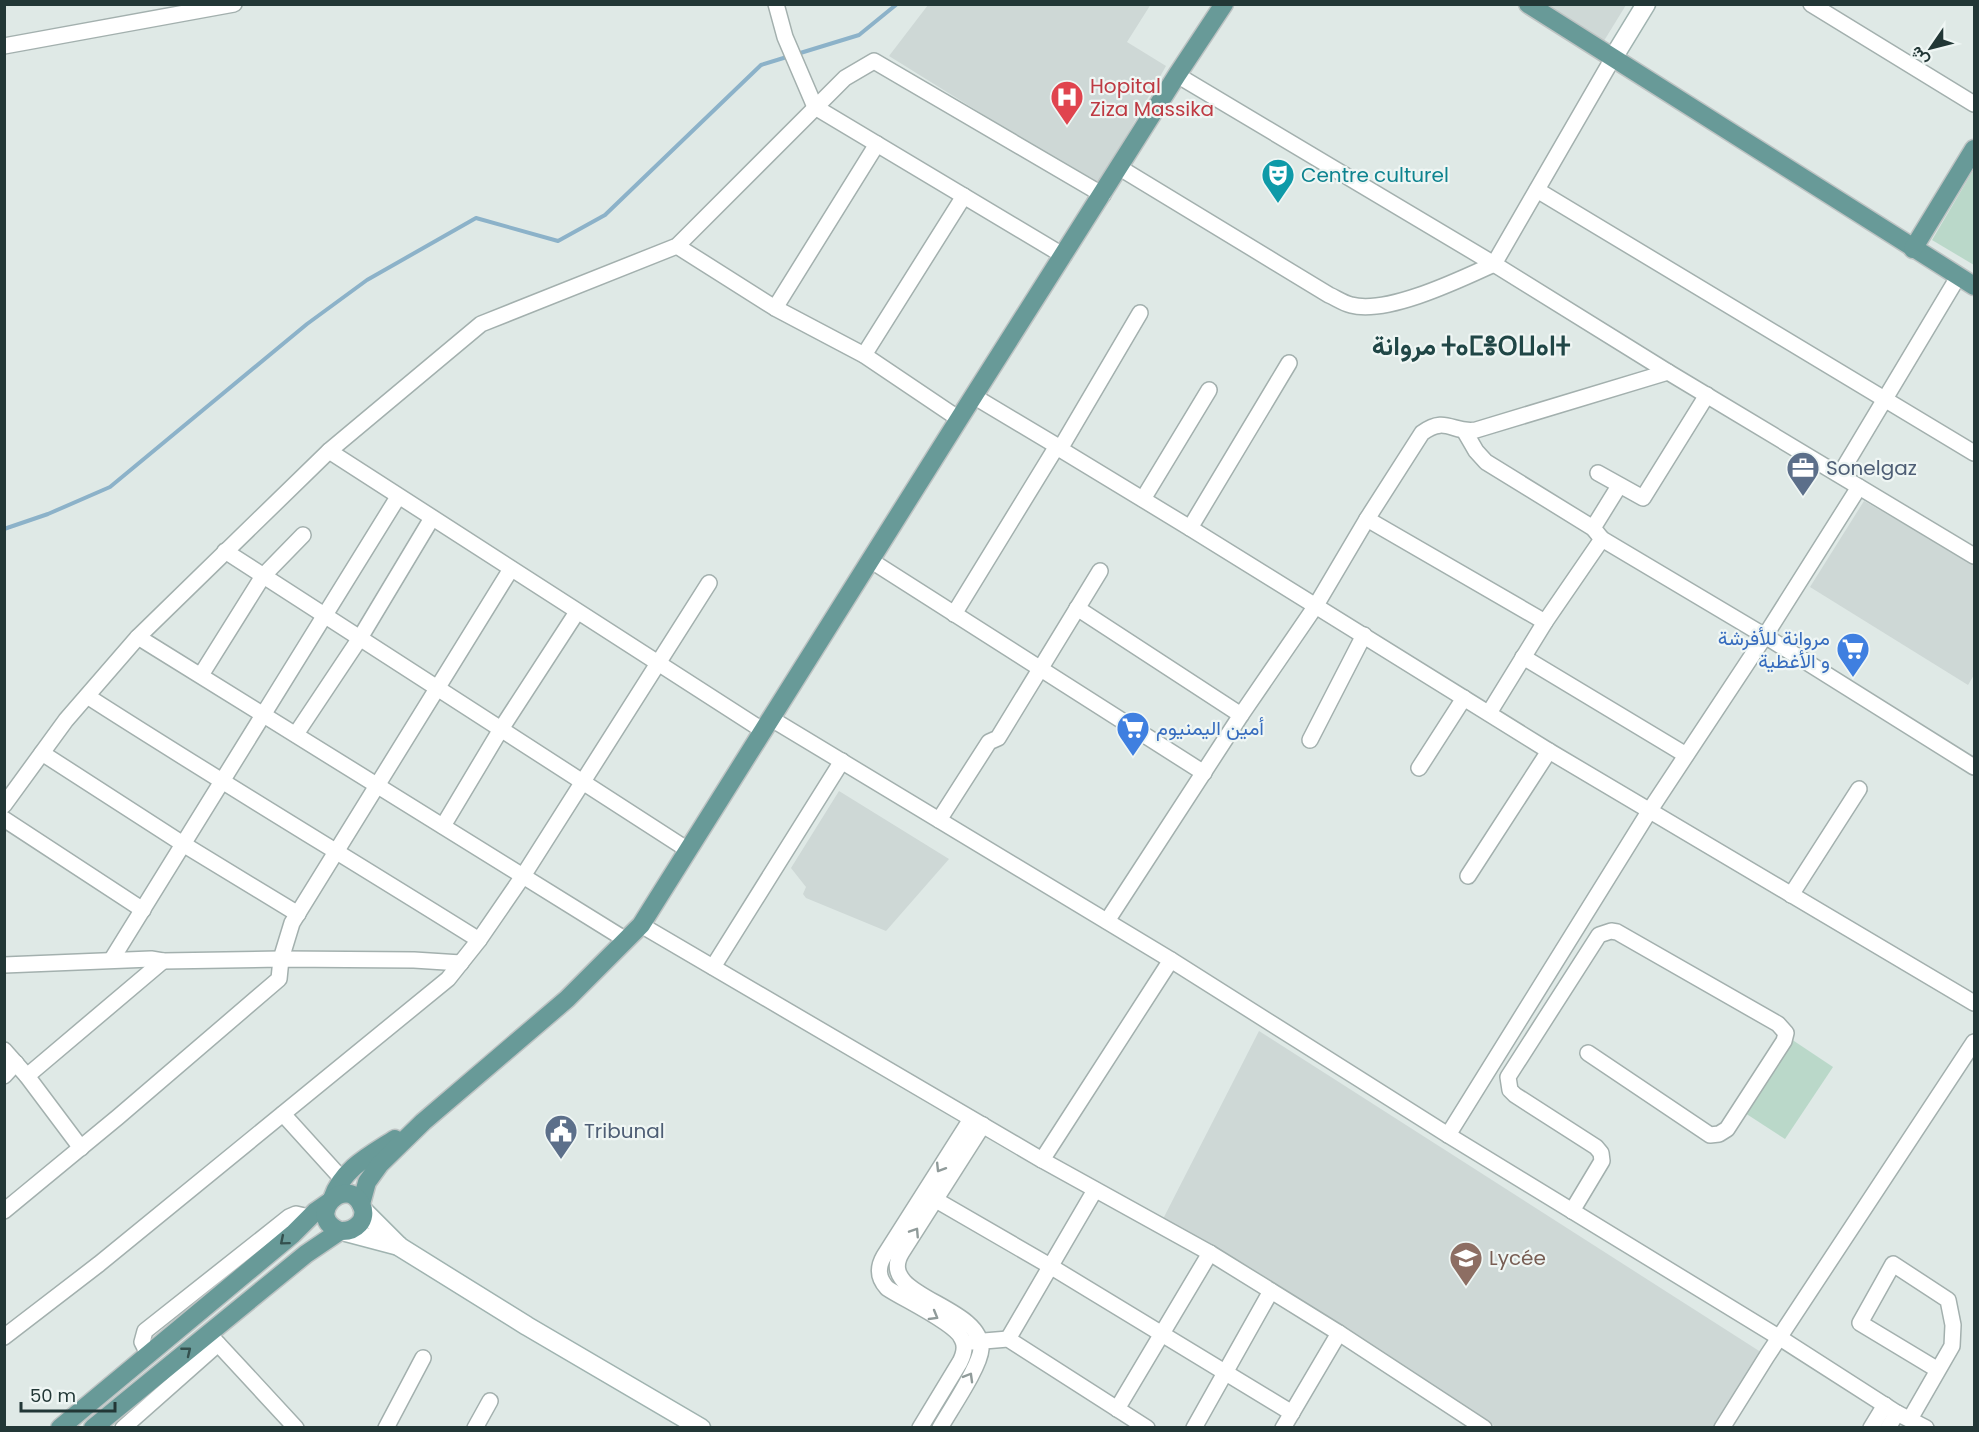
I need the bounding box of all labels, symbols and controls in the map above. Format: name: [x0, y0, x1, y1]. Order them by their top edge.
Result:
north arrow: [1901, 18, 1961, 78]
text: ش: [1904, 42, 1934, 71]
place label: Hopital Ziza Massika: [1090, 72, 1214, 123]
hospital icon: Hopital Ziza Massika: [1049, 79, 1085, 126]
theatre icon: Centre culturel: [1260, 157, 1296, 204]
place label: Centre culturel: [1301, 161, 1449, 189]
district label: مروانة ⵜⴰⵎⴻⵔⵡⴰⵏⵜ: [1372, 328, 1571, 364]
office icon: Sonelgaz: [1785, 450, 1821, 497]
place label: Sonelgaz: [1826, 454, 1917, 482]
place label: مروانة للأفرشة و الأغطية: [1718, 624, 1830, 675]
supermarket icon: مروانة للأفرشة و الأغطية: [1835, 631, 1871, 678]
supermarket icon: أمين اليمنيوم: [1115, 710, 1151, 757]
place label: أمين اليمنيوم: [1156, 714, 1264, 742]
public building icon: Tribunal: [543, 1113, 579, 1160]
place label: Tribunal: [584, 1117, 665, 1145]
one-way arrow: [936, 1161, 947, 1172]
one-way arrow: [908, 1227, 919, 1238]
one-way arrow: [280, 1234, 291, 1245]
school or university icon: Lycée: [1448, 1240, 1484, 1287]
place label: Lycée: [1489, 1244, 1546, 1272]
one-way arrow: [928, 1309, 938, 1321]
one-way arrow: [180, 1347, 191, 1358]
one-way arrow: [962, 1373, 973, 1383]
scale bar: [21, 1375, 116, 1413]
text: 50 m: [30, 1383, 76, 1408]

